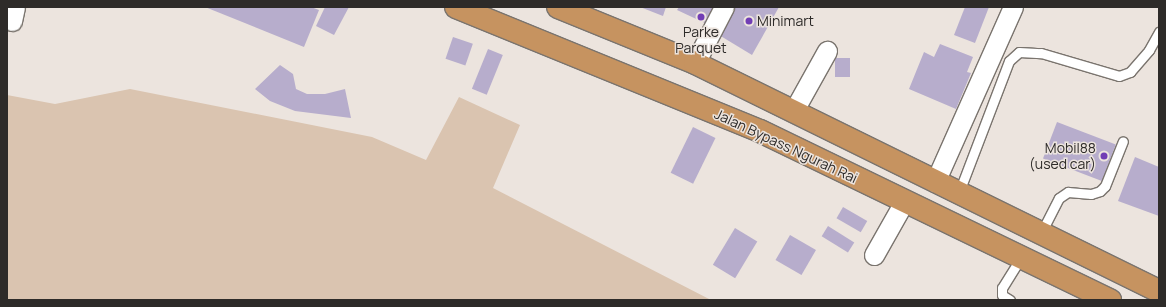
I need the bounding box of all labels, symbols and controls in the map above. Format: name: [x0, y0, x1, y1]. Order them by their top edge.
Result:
marker: Parke Parquet: [696, 12, 706, 22]
place label: Minimart: [757, 13, 814, 29]
marker: Minimart: [744, 16, 754, 26]
place label: Parke Parquet: [675, 24, 727, 56]
street label: Jalan Bypass Ngurah Rai: [712, 105, 860, 187]
place label: Mobil88 (used car): [1029, 140, 1096, 172]
marker: Mobil88 (used car): [1099, 151, 1109, 161]

